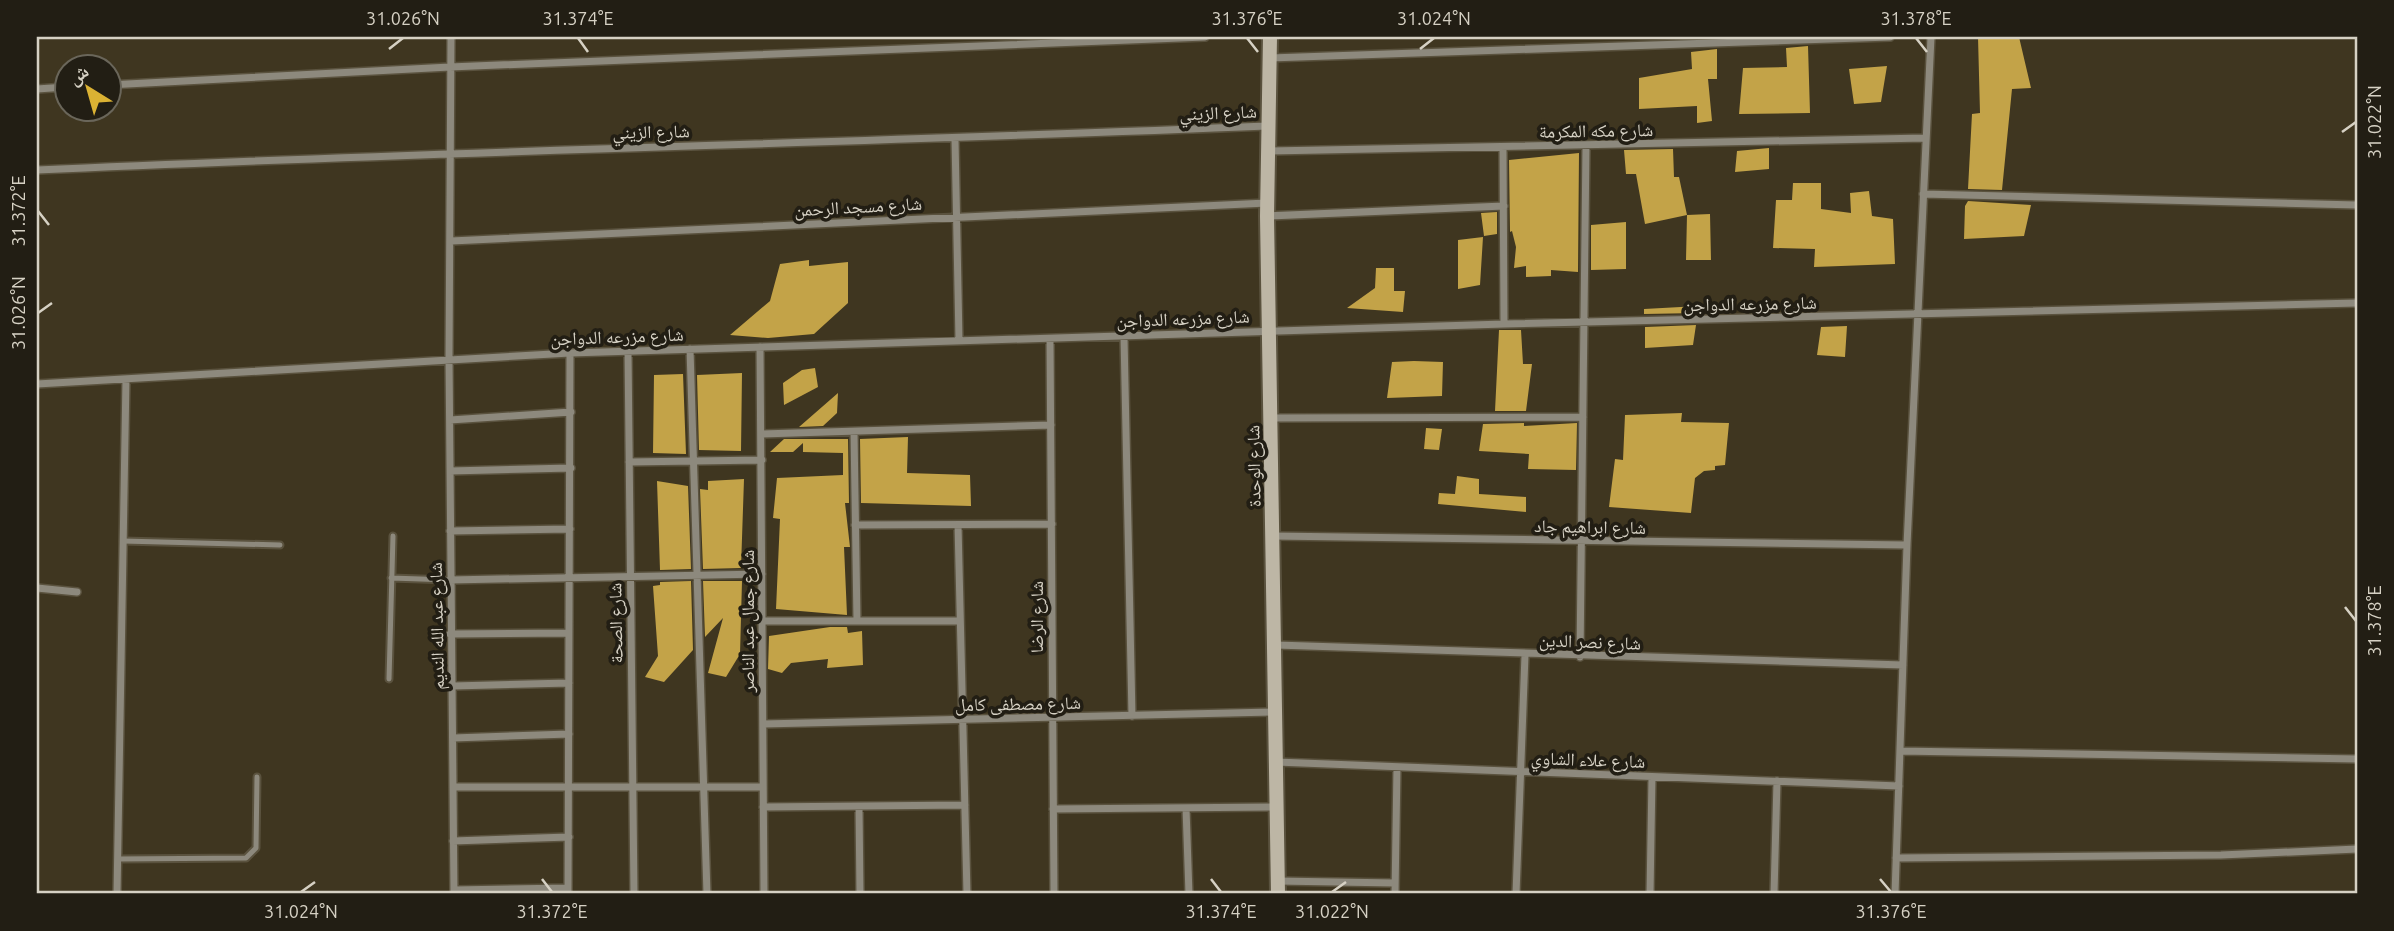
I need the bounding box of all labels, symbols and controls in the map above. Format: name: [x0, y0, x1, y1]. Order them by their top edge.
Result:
text: 31.026°N: [366, 8, 440, 28]
text: 31.374°E: [542, 8, 614, 28]
text: 31.376°E: [1211, 8, 1283, 28]
text: 31.024°N: [1397, 8, 1471, 28]
text: 31.378°E: [1880, 8, 1952, 28]
north arrow: [52, 52, 122, 122]
text: ش: [63, 60, 93, 90]
text: 31.022°N: [2364, 85, 2384, 159]
street label: شارع الزيني: [1179, 101, 1257, 129]
street label: شارع مكه المكرمة: [1539, 119, 1653, 143]
street label: شارع الزيني: [612, 120, 690, 147]
text: 31.372°E: [8, 175, 28, 247]
street label: شارع مسجد الرحمن: [794, 193, 923, 221]
text: 31.026°N: [8, 276, 28, 350]
street label: شارع مزرعه الدواجن: [1683, 292, 1817, 316]
street label: شارع مزرعه الدواجن: [1116, 306, 1250, 332]
street label: شارع مزرعه الدواجن: [550, 324, 684, 350]
street label: شارع الوحدة: [1242, 425, 1266, 507]
street label: شارع ابراهيم جاد: [1534, 515, 1646, 540]
street label: شارع جمال عبد الناصر: [737, 550, 759, 693]
street label: شارع عبد الله النديم: [425, 562, 450, 690]
street label: شارع الرضا: [1026, 581, 1048, 653]
street label: شارع الصحة: [604, 583, 628, 663]
text: 31.378°E: [2364, 585, 2384, 657]
street label: شارع نصر الدين: [1539, 629, 1641, 655]
street label: شارع مصطفى كامل: [955, 692, 1081, 716]
street label: شارع علاء الشاوي: [1530, 747, 1646, 777]
text: 31.024°N: [264, 901, 338, 921]
text: 31.372°E: [516, 901, 588, 921]
text: 31.374°E: [1185, 901, 1257, 921]
text: 31.022°N: [1295, 901, 1369, 921]
text: 31.376°E: [1855, 901, 1927, 921]

